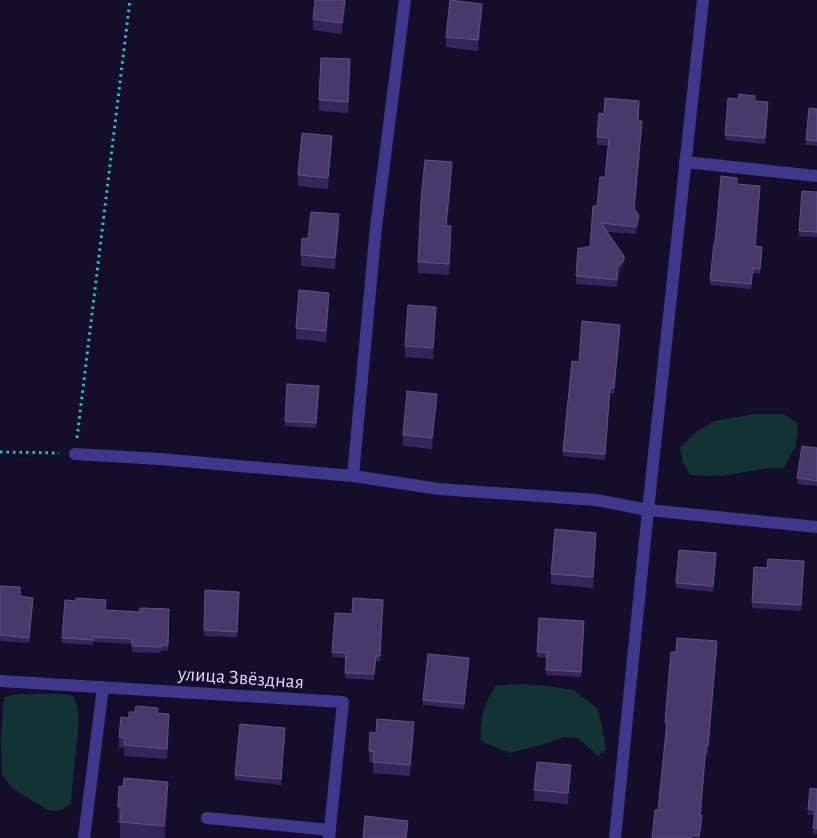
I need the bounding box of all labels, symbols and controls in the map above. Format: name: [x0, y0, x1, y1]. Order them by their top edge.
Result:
street label: улица Звёздная: [176, 664, 305, 692]

